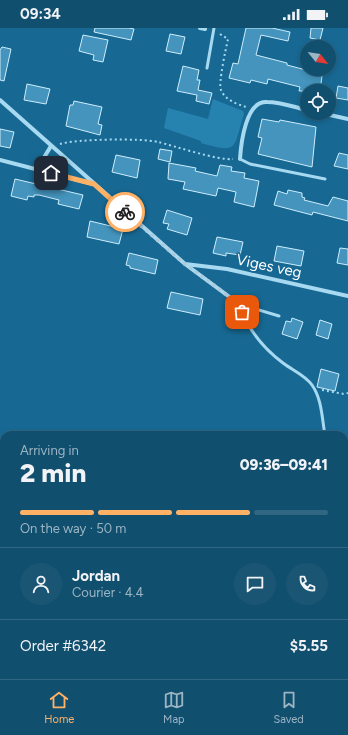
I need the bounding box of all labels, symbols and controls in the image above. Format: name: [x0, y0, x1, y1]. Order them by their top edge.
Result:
text: 09:34: [20, 5, 61, 23]
north arrow: [300, 40, 336, 76]
map controls: [300, 40, 336, 120]
button: locate: [300, 84, 336, 120]
pin: [34, 156, 68, 190]
icon: home: [40, 162, 62, 184]
courier: [105, 192, 145, 232]
icon: bike: [114, 201, 136, 223]
street label: Viges veg: [235, 250, 303, 282]
pin: [225, 295, 259, 329]
icon: bag: [231, 301, 253, 323]
text: Arriving in: [20, 443, 79, 458]
text: 09:36–09:41: [240, 456, 328, 474]
text: 2 min: [20, 457, 86, 489]
text: On the way · 50 m: [20, 521, 126, 536]
button: person: [20, 563, 62, 605]
button: chat: [234, 563, 276, 605]
button: phone: [286, 563, 328, 605]
text: Jordan: [72, 567, 120, 585]
text: Courier · 4.4: [72, 585, 144, 600]
text: Order #6342: [20, 637, 106, 655]
text: $5.55: [290, 637, 328, 655]
tab: Home: [44, 689, 74, 726]
tab: Map: [163, 689, 185, 726]
tab: Saved: [273, 689, 304, 726]

